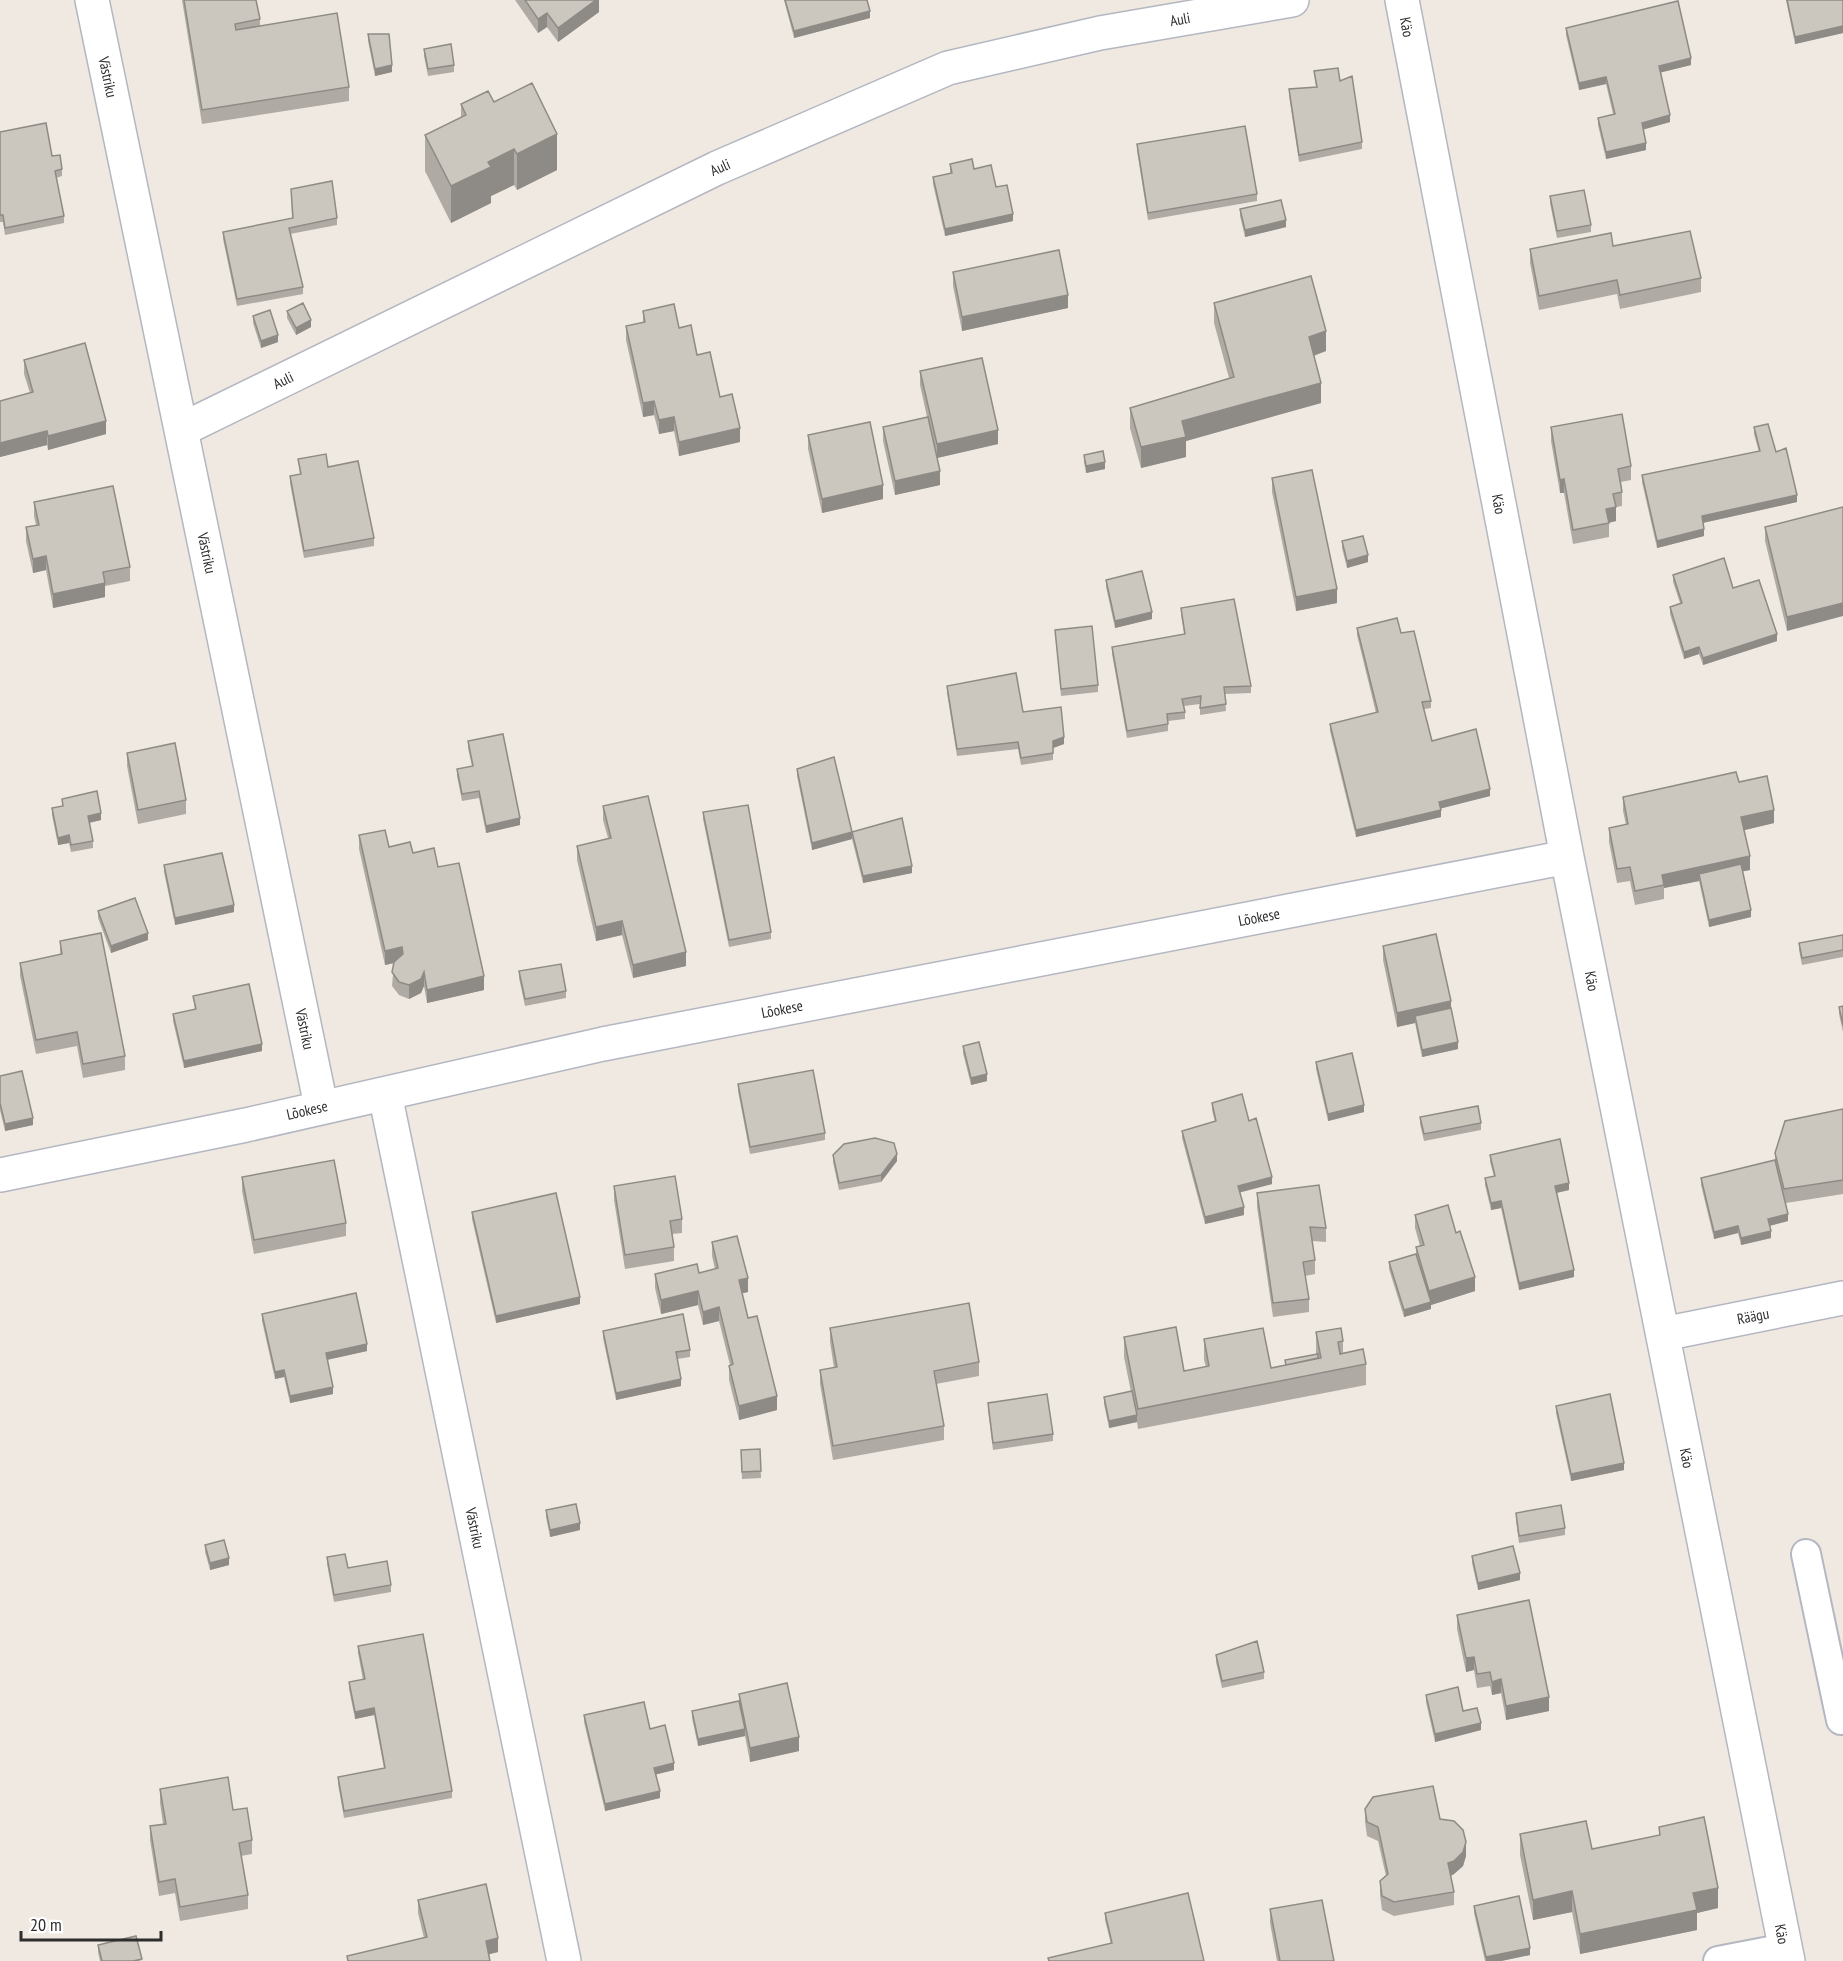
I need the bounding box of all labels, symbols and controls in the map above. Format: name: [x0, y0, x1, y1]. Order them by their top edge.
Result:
street label: Auli: [1168, 8, 1192, 30]
street label: Käo: [1396, 15, 1418, 39]
street label: Västriku: [94, 54, 122, 99]
street label: Auli: [707, 154, 733, 180]
street label: Auli: [270, 367, 296, 393]
street label: Käo: [1488, 492, 1510, 516]
street label: Västriku: [193, 530, 221, 575]
street label: Lõokese: [1237, 904, 1281, 930]
street label: Käo: [1581, 969, 1603, 993]
street label: Lõokese: [760, 996, 804, 1022]
street label: Västriku: [291, 1006, 319, 1051]
street label: Lõokese: [285, 1096, 329, 1124]
street label: Räägu: [1735, 1304, 1771, 1328]
street label: Käo: [1676, 1446, 1698, 1470]
street label: Västriku: [461, 1505, 489, 1550]
scale bar: [21, 1904, 160, 1942]
text: 20 m: [30, 1913, 62, 1936]
street label: Käo: [1771, 1922, 1793, 1946]

